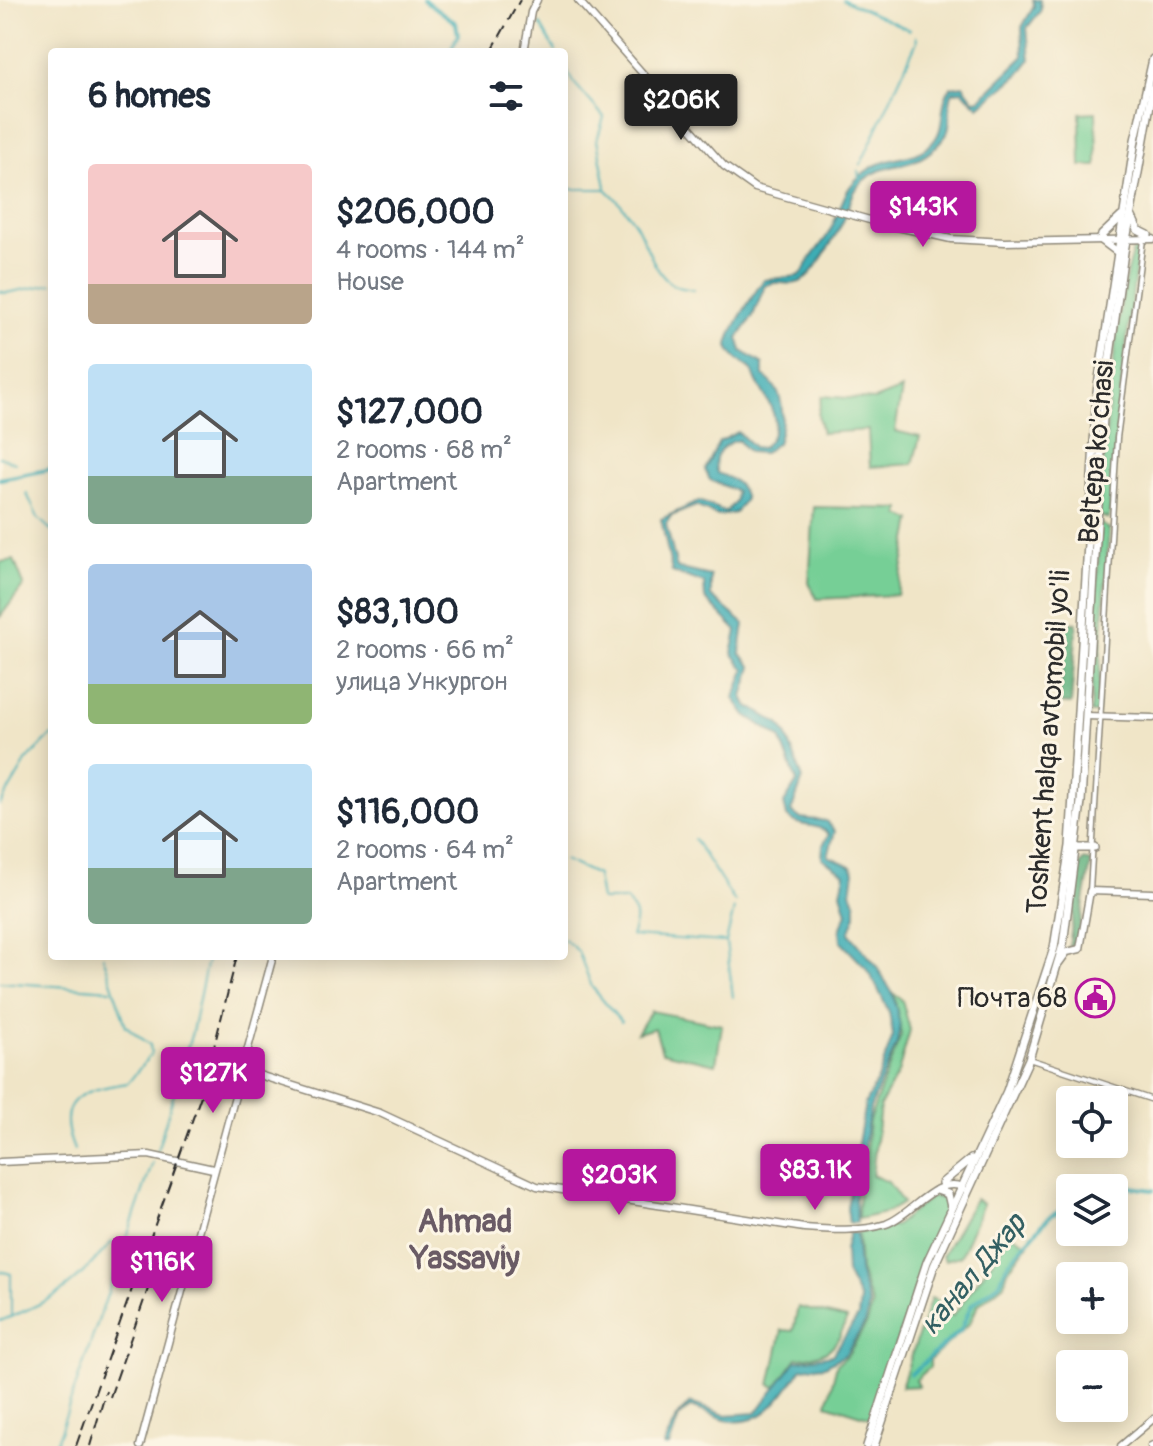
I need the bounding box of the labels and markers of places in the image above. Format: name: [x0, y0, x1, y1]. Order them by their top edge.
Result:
pin: $206K: [625, 74, 737, 142]
pin: $143K: [867, 181, 979, 249]
public building icon: Почта 68: [1074, 977, 1116, 1019]
place label: Почта 68: [957, 981, 1067, 1016]
pin: $127K: [157, 1047, 269, 1115]
pin: $83.1K: [750, 1144, 880, 1212]
pin: $203K: [563, 1149, 675, 1217]
pin: $116K: [106, 1236, 218, 1304]

